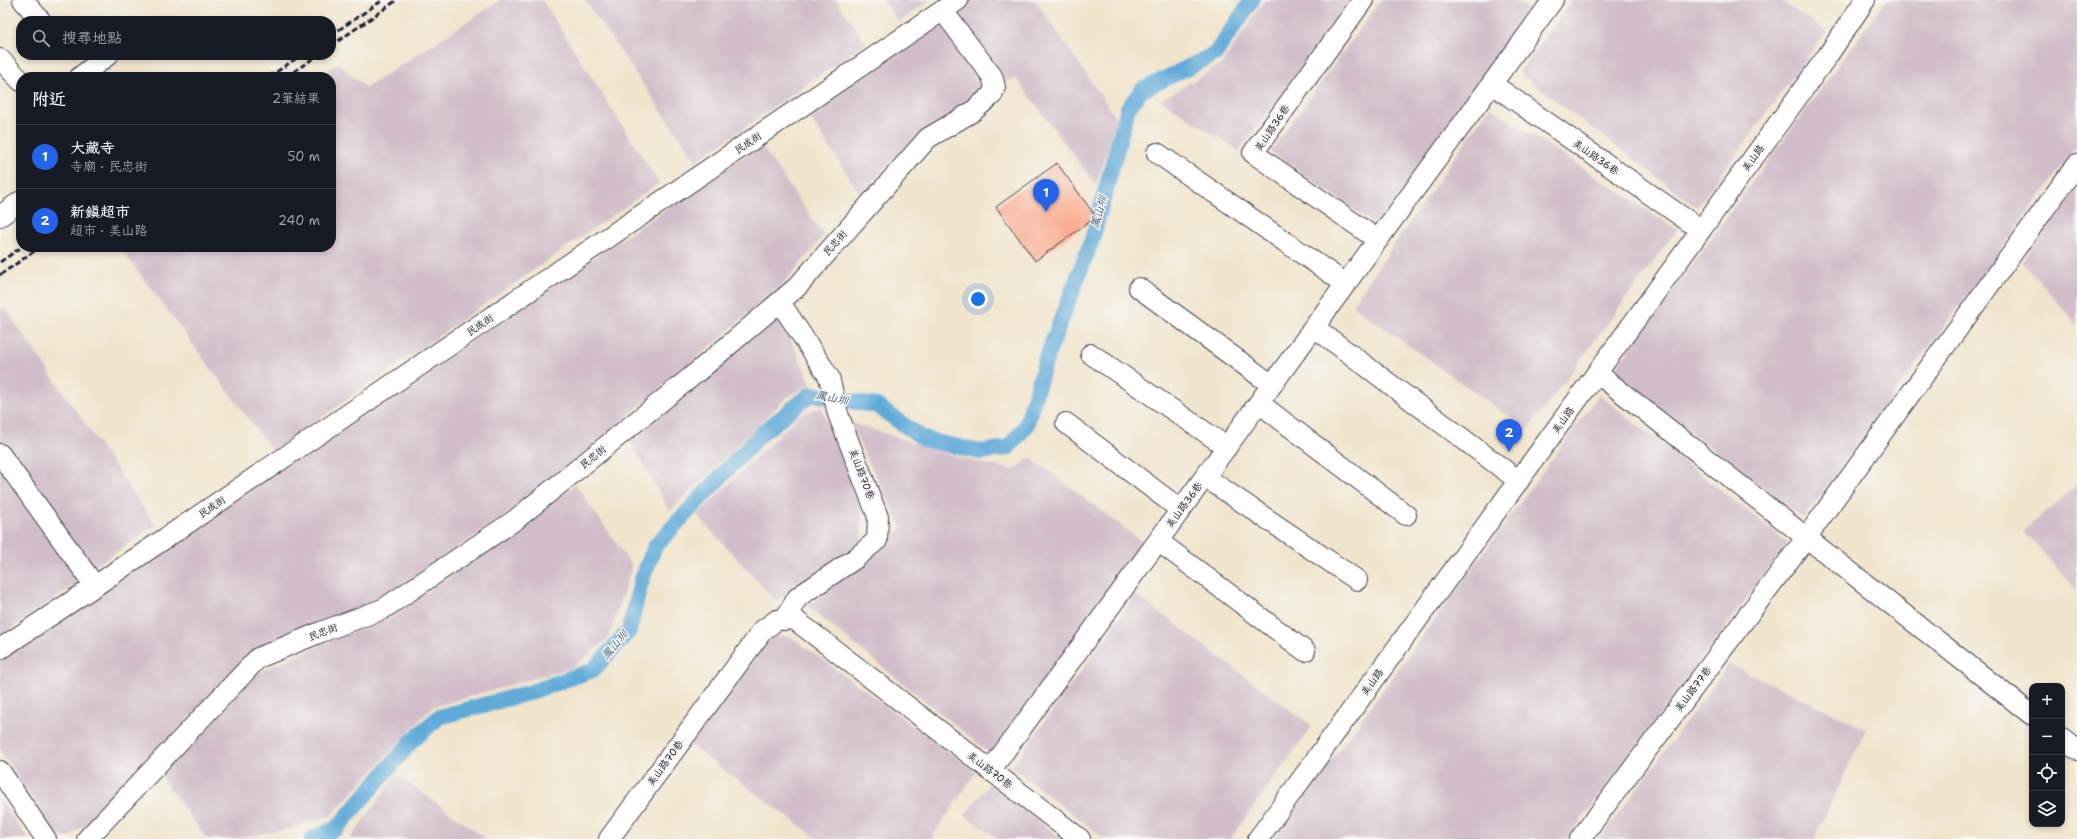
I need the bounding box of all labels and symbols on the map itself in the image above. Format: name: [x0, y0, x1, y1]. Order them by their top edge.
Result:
street label: 美山路36巷: [1252, 101, 1293, 154]
street label: 民成街: [732, 129, 764, 157]
street label: 美山路36巷: [1570, 136, 1623, 178]
street label: 美山路: [1739, 142, 1767, 174]
pin: 1: [1033, 179, 1059, 212]
water label: 鳳山圳: [1087, 193, 1111, 231]
street label: 民忠街: [820, 227, 850, 259]
your location: [968, 289, 988, 309]
street label: 民成街: [464, 311, 496, 339]
water label: 鳳山圳: [813, 388, 851, 408]
street label: 美山路: [1549, 404, 1577, 436]
pin: 2: [1496, 419, 1522, 452]
street label: 民忠街: [577, 443, 609, 471]
street label: 美山路70巷: [846, 447, 878, 502]
street label: 美山路36巷: [1163, 479, 1206, 531]
street label: 民成街: [196, 493, 228, 521]
street label: 民忠街: [307, 621, 339, 643]
water label: 鳳山圳: [598, 627, 632, 663]
street label: 美山路77巷: [1672, 663, 1715, 714]
street label: 美山路: [1358, 666, 1386, 698]
street label: 美山路70巷: [644, 737, 687, 789]
street label: 美山路70巷: [965, 749, 1016, 792]

